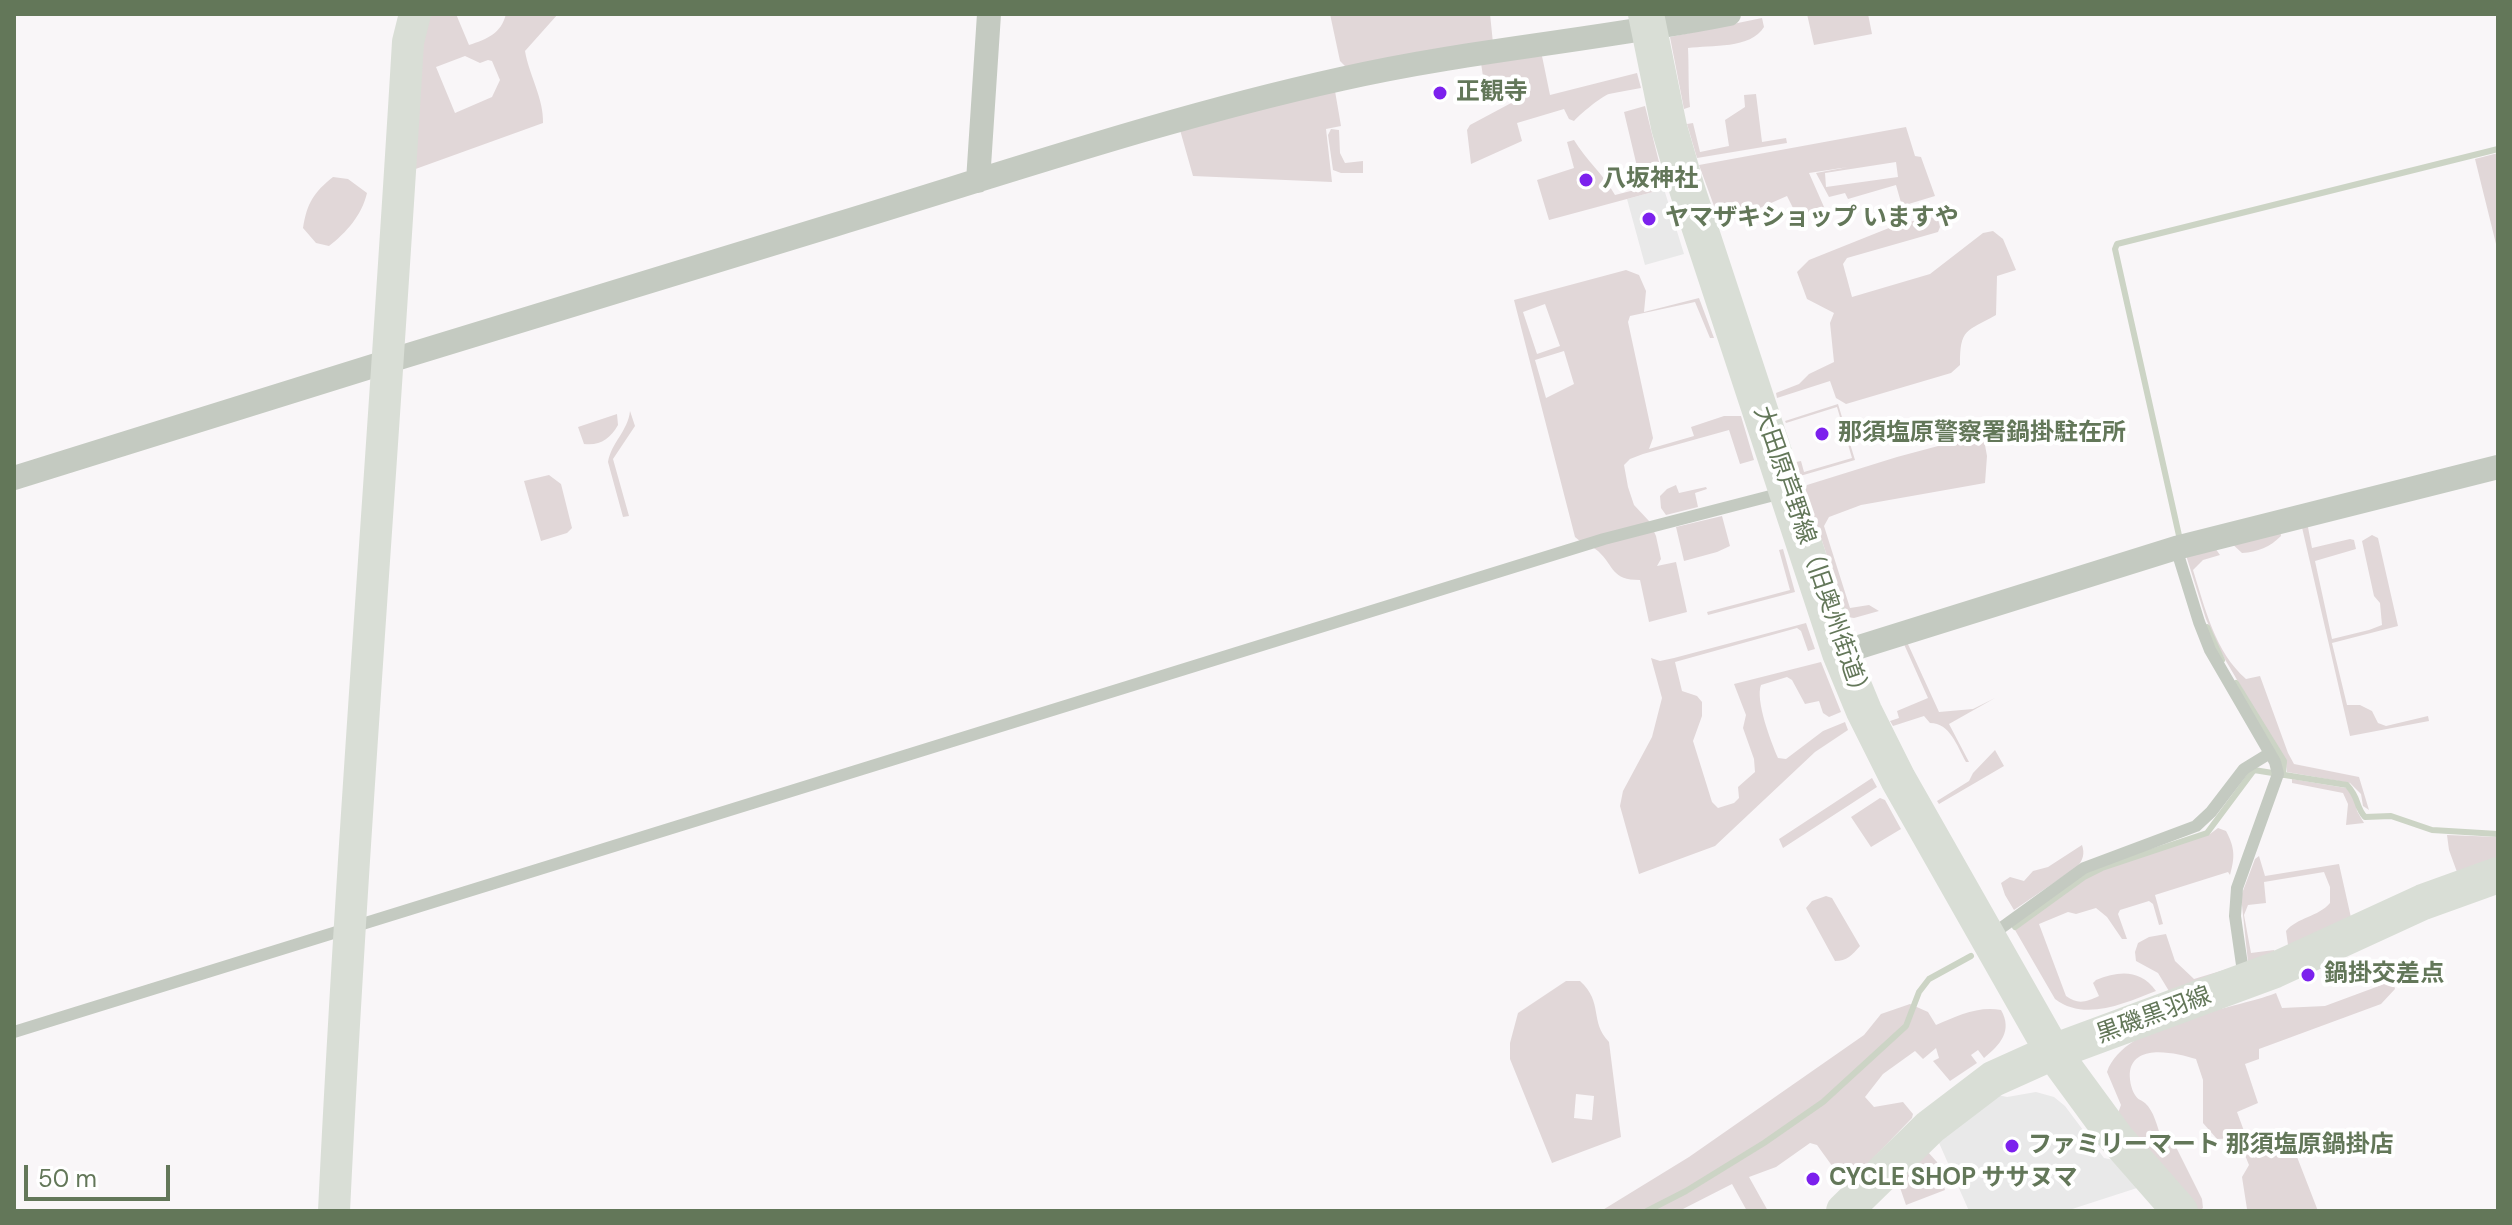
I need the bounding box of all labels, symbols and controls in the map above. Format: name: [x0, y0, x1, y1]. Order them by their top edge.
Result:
place label: 正観寺: [1456, 79, 1528, 107]
marker: 正観寺: [1431, 84, 1449, 102]
place label: 八坂神社: [1602, 166, 1698, 194]
marker: 八坂神社: [1577, 171, 1595, 189]
place label: ヤマザキショップ いますや: [1665, 205, 1959, 233]
marker: ヤマザキショップ いますや: [1640, 210, 1658, 228]
street label: 大田原芦野線（旧奥州街道）: [1747, 403, 1875, 707]
place label: 那須塩原警察署鍋掛駐在所: [1838, 420, 2126, 448]
marker: 那須塩原警察署鍋掛駐在所: [1813, 425, 1831, 443]
place label: 鍋掛交差点: [2324, 961, 2444, 989]
marker: 鍋掛交差点: [2299, 966, 2317, 984]
street label: 黒磯黒羽線: [2093, 982, 2215, 1050]
place label: ファミリーマート 那須塩原鍋掛店: [2028, 1132, 2394, 1160]
marker: ファミリーマート 那須塩原鍋掛店: [2003, 1137, 2021, 1155]
scale bar: [28, 1149, 174, 1199]
text: 50 m: [38, 1163, 97, 1194]
place label: CYCLE SHOP ササヌマ: [1829, 1165, 2078, 1193]
marker: CYCLE SHOP ササヌマ: [1804, 1170, 1822, 1188]

